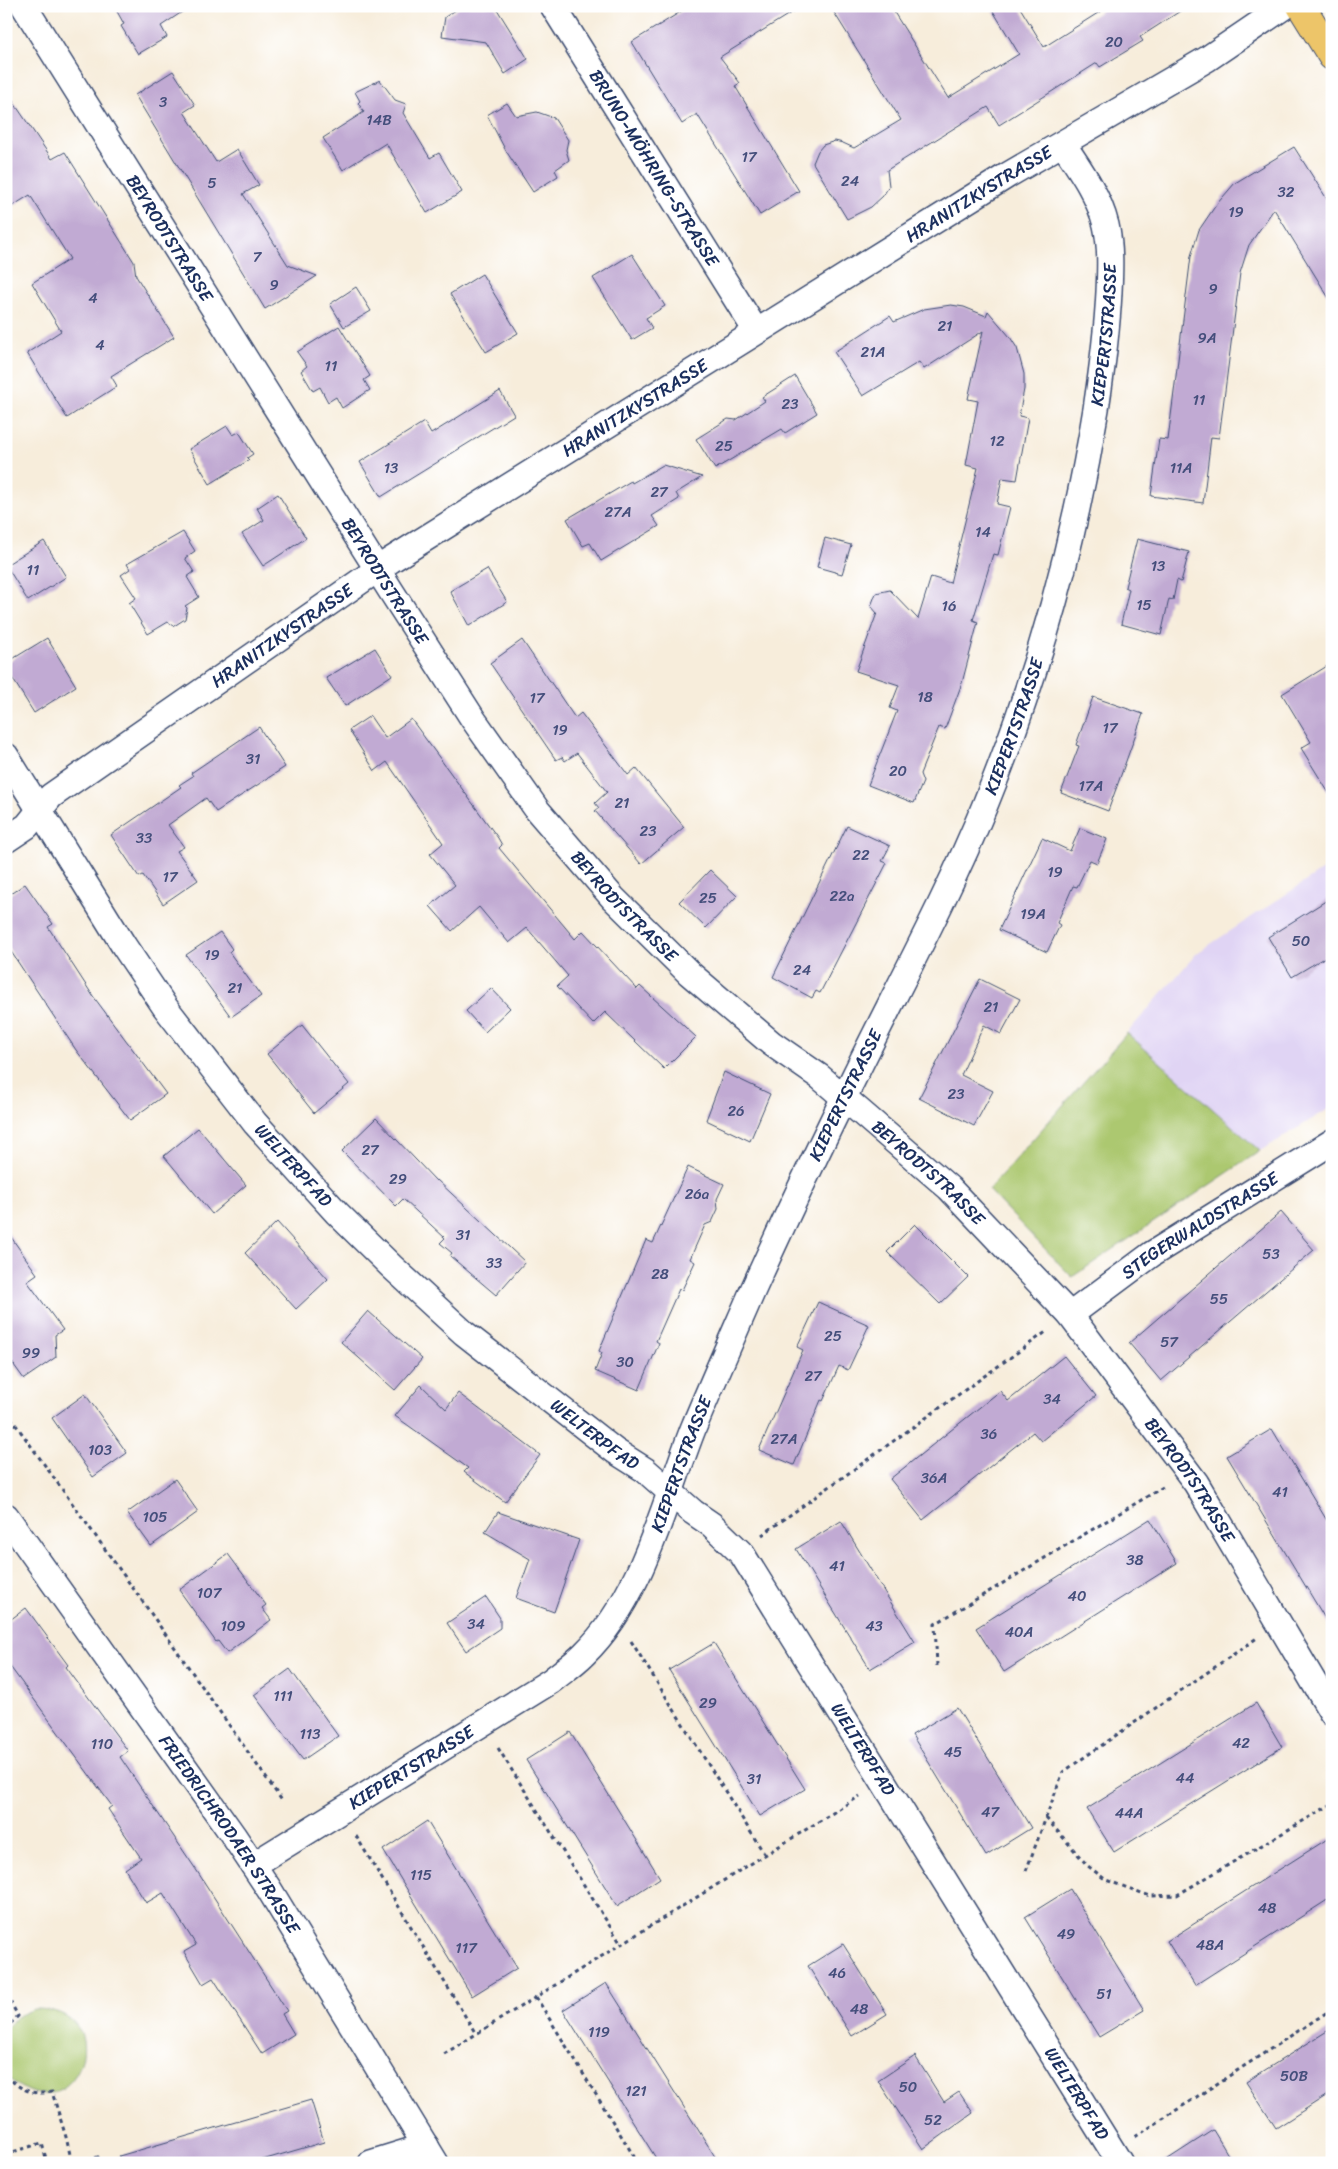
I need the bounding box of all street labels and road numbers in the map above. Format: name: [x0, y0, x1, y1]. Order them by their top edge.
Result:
street label: BRUNO-MÖHRING-STRASSE: [580, 63, 729, 274]
street label: HRANITZKYSTRASSE: [899, 136, 1059, 251]
street label: BEYRODTSTRASSE: [117, 168, 222, 309]
street label: KIEPERTSTRASSE: [1081, 262, 1126, 408]
street label: HRANITZKYSTRASSE: [555, 349, 715, 466]
street label: BEYRODTSTRASSE: [333, 511, 438, 652]
street label: HRANITZKYSTRASSE: [204, 574, 361, 697]
street label: KIEPERTSTRASSE: [975, 653, 1053, 800]
street label: BEYRODTSTRASSE: [562, 843, 687, 971]
street label: KIEPERTSTRASSE: [799, 1023, 892, 1167]
street label: BEYRODTSTRASSE: [864, 1112, 994, 1234]
street label: WELTERPFAD: [246, 1116, 341, 1215]
street label: STEGERWALDSTRASSE: [1114, 1162, 1286, 1288]
street label: WELTERPFAD: [543, 1390, 646, 1479]
street label: KIEPERTSTRASSE: [641, 1390, 721, 1537]
street label: BEYRODTSTRASSE: [1136, 1410, 1244, 1550]
street label: WELTERPFAD: [822, 1696, 905, 1803]
street label: KIEPERTSTRASSE: [342, 1715, 482, 1819]
street label: FRIEDRICHRODAER STRASSE: [150, 1728, 309, 1941]
street label: WELTERPFAD: [1036, 2040, 1118, 2147]

